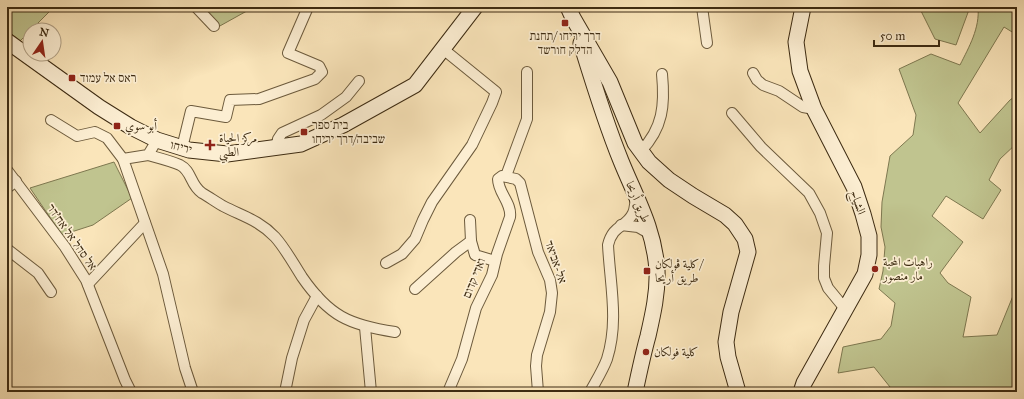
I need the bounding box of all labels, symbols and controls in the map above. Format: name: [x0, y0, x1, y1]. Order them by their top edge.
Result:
marker: דרך יריחו /תחנת הדלק חורשד: [560, 18, 570, 28]
north arrow: [22, 22, 62, 62]
scale bar: [874, 22, 939, 48]
text: N: [38, 25, 51, 40]
place label: דרך יריחו /תחנת הדלק חורשד: [529, 29, 601, 57]
text: 50 m: [880, 29, 905, 43]
place label: ראס אל עמוד: [80, 71, 136, 85]
marker: ראס אל עמוד: [67, 73, 77, 83]
place label: أبو سوي: [125, 118, 157, 136]
place label: בית ספר שביבה/דרך יריחו: [312, 118, 385, 146]
marker: أبو سوي: [112, 121, 122, 131]
marker: בית ספר שביבה/דרך יריחו: [299, 127, 309, 137]
place label: مركز الحياة الطبي: [219, 131, 257, 164]
street label: יריחו: [169, 138, 193, 156]
marker: مركز الحياة الطبي: [204, 139, 216, 151]
street label: طريق أريحا: [622, 179, 654, 225]
street label: الشياح: [844, 188, 869, 218]
street label: אל סהל אל אח'דר: [44, 201, 100, 273]
street label: אל-אביאד: [542, 239, 570, 285]
place label: راهبات المحبة مار منصور: [882, 255, 933, 284]
street label: ואדי קדום: [460, 256, 488, 300]
place label: كلية ڤولكان/ طريق أريحا: [655, 257, 705, 286]
marker: راهبات المحبة مار منصور: [870, 264, 880, 274]
marker: كلية ڤولكان/ طريق أريحا: [642, 266, 652, 276]
place label: كلية فولكان: [654, 345, 699, 360]
marker: كلية فولكان: [641, 347, 651, 357]

